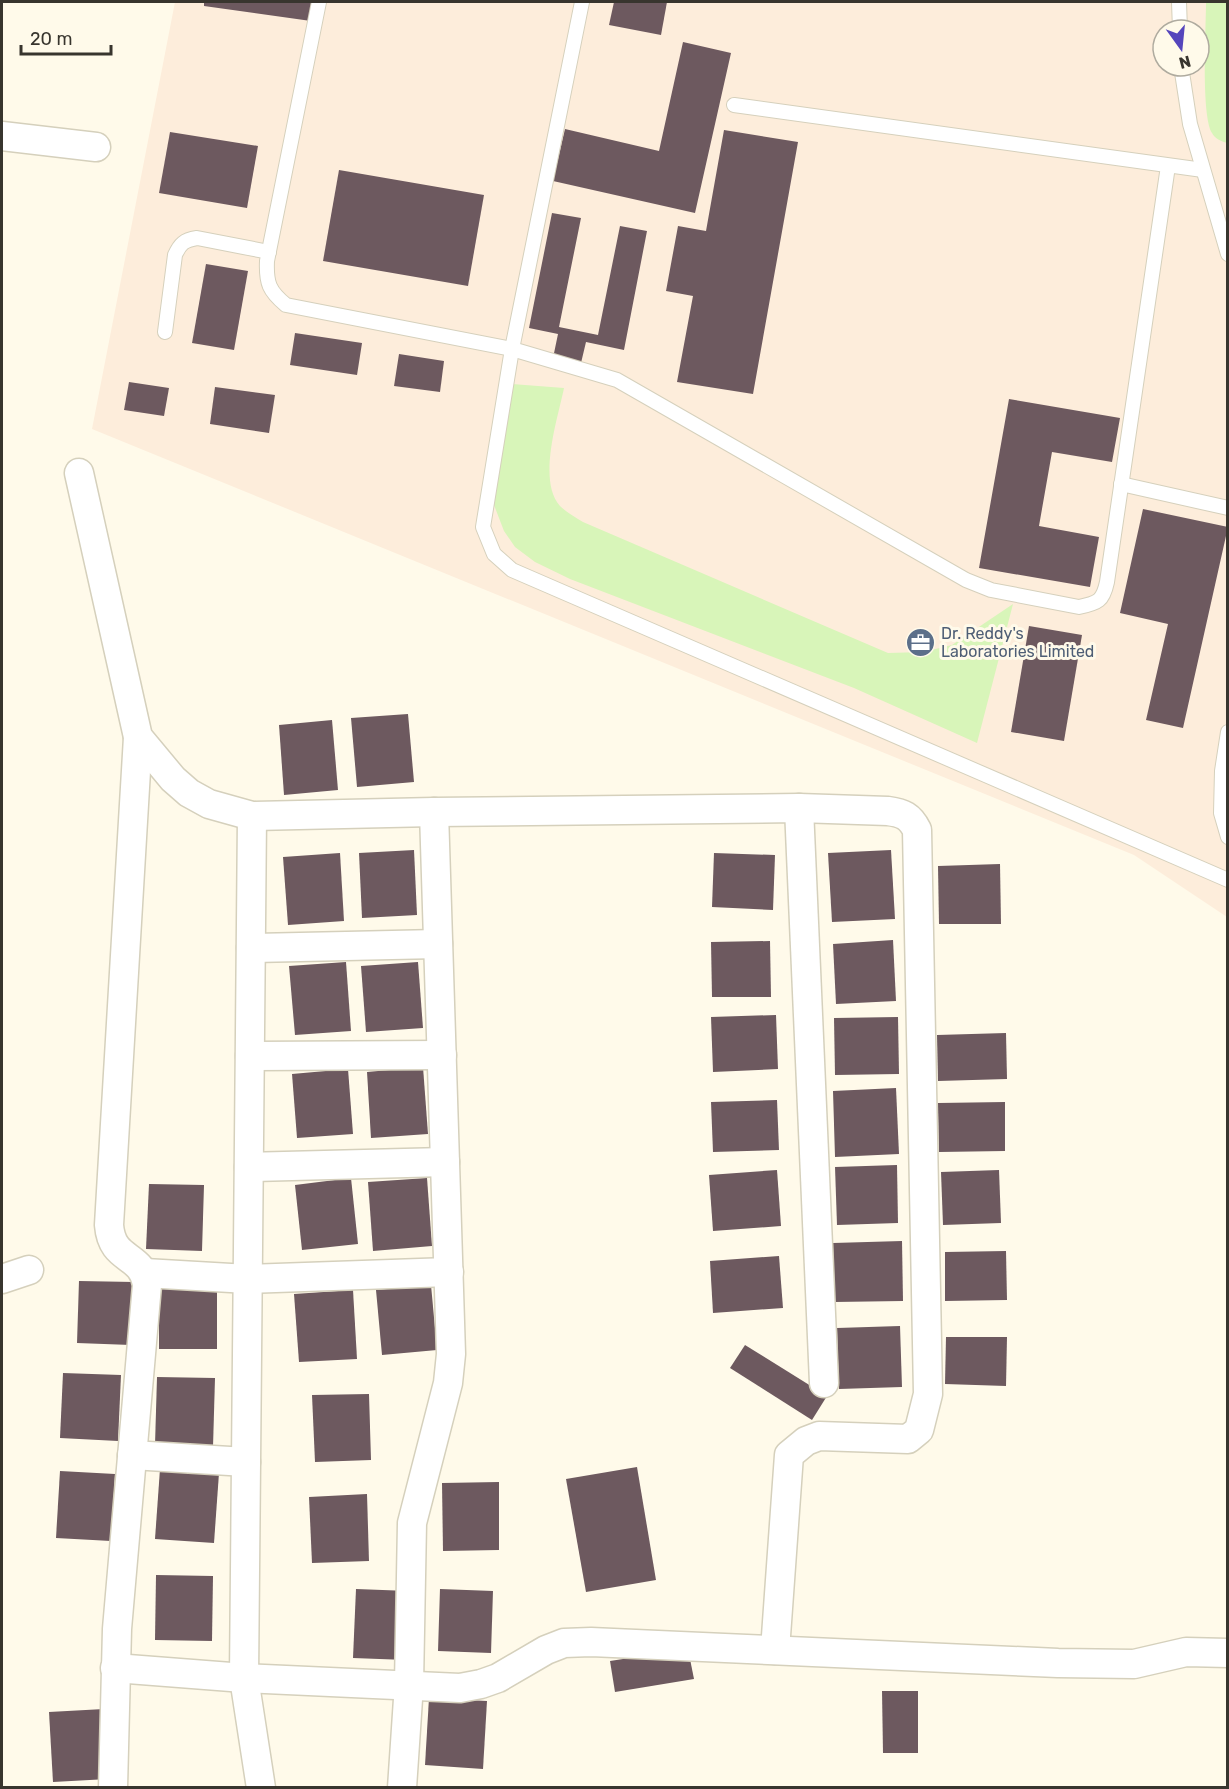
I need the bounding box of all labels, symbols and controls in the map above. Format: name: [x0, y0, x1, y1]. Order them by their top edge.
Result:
scale bar: [21, 18, 111, 56]
north arrow: [1151, 18, 1211, 78]
text: 20 m: [30, 28, 72, 50]
text: N: [1177, 51, 1193, 73]
place label: Dr. Reddy's Laboratories Limited: [941, 624, 1094, 661]
office icon: Dr. Reddy's Laboratories Limited: [904, 626, 936, 658]

